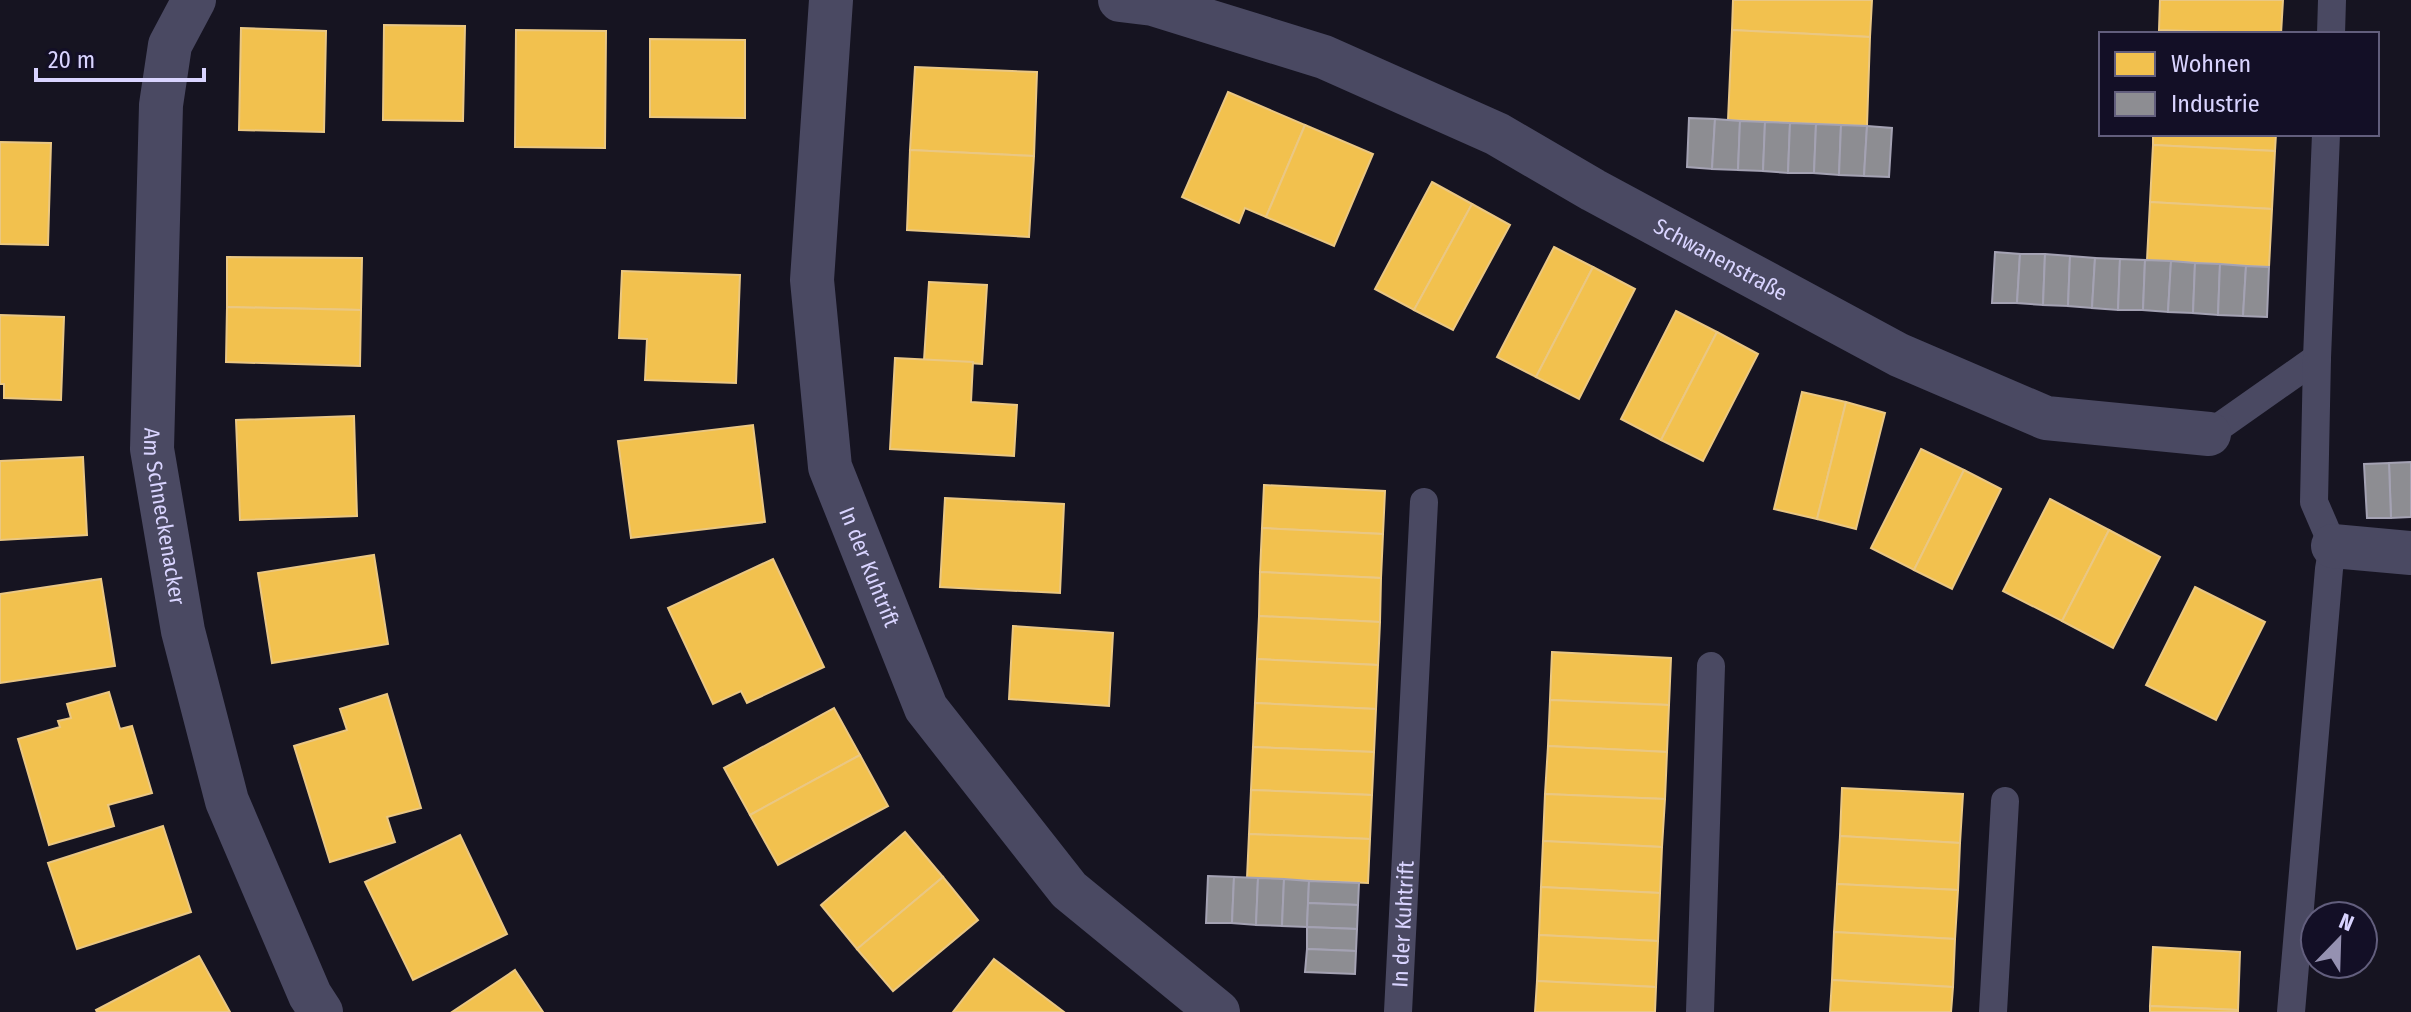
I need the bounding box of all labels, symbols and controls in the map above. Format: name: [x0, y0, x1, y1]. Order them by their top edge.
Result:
scale bar: [36, 32, 204, 82]
legend: [2099, 32, 2379, 136]
text: 20 m: [48, 46, 95, 74]
text: Wohnen: [2171, 50, 2251, 78]
text: Industrie: [2171, 90, 2260, 118]
street label: Schwanenstraße: [1649, 212, 1792, 306]
street label: Am Schneckenacker: [138, 427, 192, 607]
street label: In der Kuhtrift: [834, 503, 906, 632]
street label: In der Kuhtrift: [1386, 859, 1419, 988]
north arrow: [2299, 900, 2379, 980]
text: N: [2335, 907, 2358, 937]

